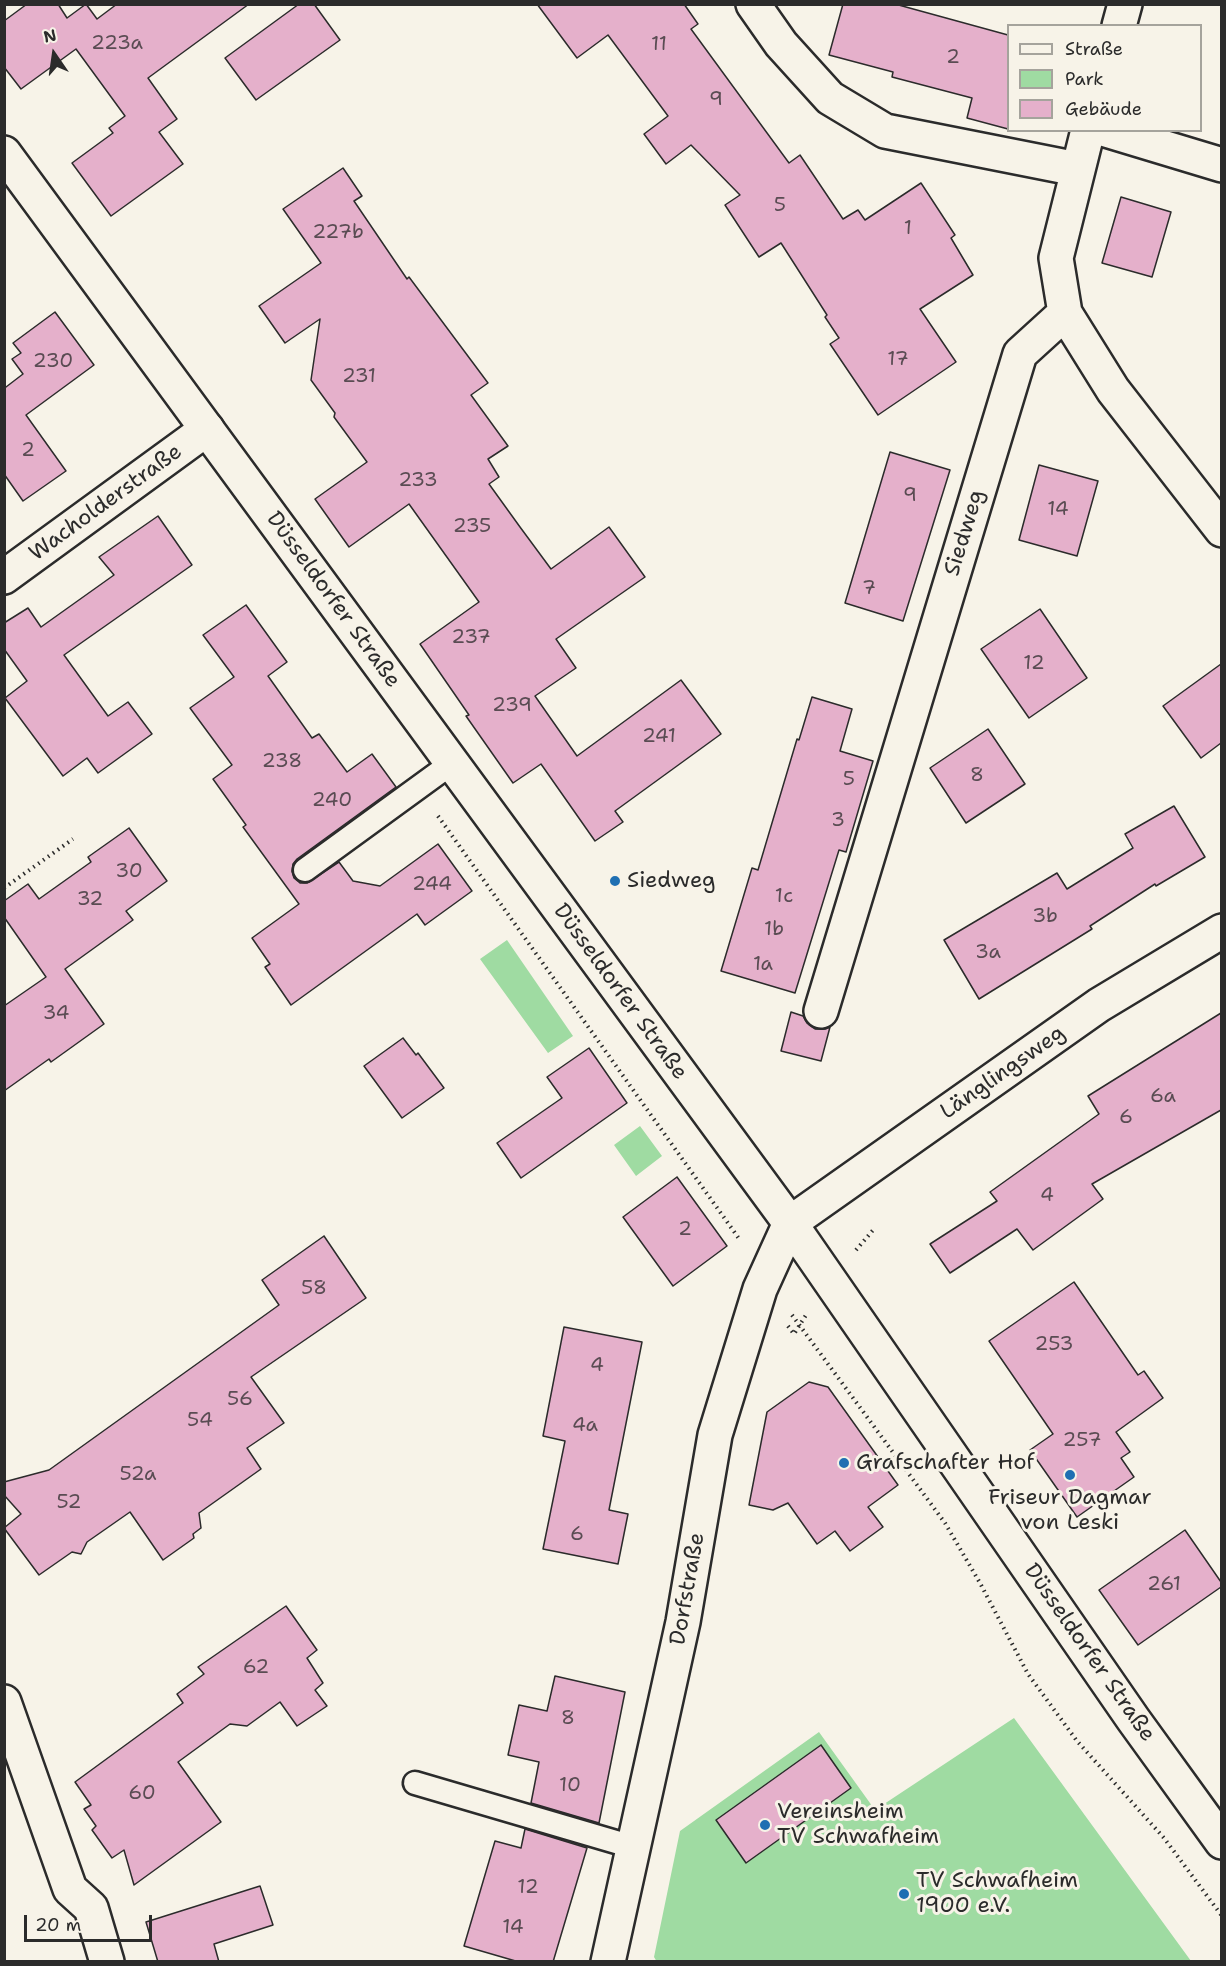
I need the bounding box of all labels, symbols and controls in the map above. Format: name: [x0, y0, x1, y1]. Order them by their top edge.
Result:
north arrow: [24, 24, 84, 84]
text: N: [41, 24, 58, 48]
legend: [1007, 24, 1202, 132]
house number: 223a: [91, 32, 143, 56]
house number: 11: [651, 33, 667, 57]
text: Straße: [1065, 37, 1123, 61]
house number: 2: [946, 46, 960, 70]
text: Park: [1065, 67, 1104, 91]
house number: 9: [709, 88, 723, 112]
text: Gebäude: [1065, 97, 1142, 121]
house number: 5: [774, 194, 786, 218]
house number: 1: [904, 217, 912, 241]
house number: 227b: [312, 221, 364, 245]
house number: 17: [887, 348, 909, 372]
house number: 230: [33, 350, 73, 374]
house number: 231: [342, 365, 376, 389]
house number: 2: [21, 439, 35, 463]
street label: Wacholderstraße: [25, 439, 187, 567]
house number: 233: [398, 469, 438, 493]
house number: 9: [903, 484, 917, 508]
street label: Siedweg: [939, 487, 991, 579]
house number: 14: [1047, 498, 1069, 522]
street label: Düsseldorfer Straße: [260, 507, 406, 693]
house number: 235: [453, 515, 491, 539]
house number: 7: [862, 577, 876, 601]
house number: 237: [451, 626, 491, 650]
house number: 12: [1023, 652, 1045, 676]
house number: 239: [492, 694, 532, 718]
house number: 241: [642, 725, 676, 749]
house number: 238: [262, 750, 302, 774]
house number: 8: [970, 764, 984, 788]
house number: 5: [843, 768, 855, 792]
house number: 240: [312, 789, 352, 813]
house number: 3: [831, 809, 845, 833]
house number: 30: [115, 860, 143, 884]
place label: Siedweg: [627, 868, 716, 894]
house number: 244: [412, 873, 452, 897]
marker: Siedweg: [608, 874, 622, 888]
house number: 1c: [775, 885, 793, 909]
house number: 32: [77, 888, 103, 912]
street label: Düsseldorfer Straße: [547, 899, 693, 1085]
house number: 3b: [1032, 905, 1058, 929]
house number: 1b: [764, 918, 784, 942]
house number: 3a: [975, 941, 1001, 965]
house number: 1a: [753, 953, 773, 977]
house number: 34: [42, 1002, 70, 1026]
street label: Länglingsweg: [936, 1020, 1070, 1126]
house number: 6a: [1150, 1085, 1176, 1109]
house number: 6: [1119, 1106, 1133, 1130]
house number: 4: [1040, 1184, 1054, 1208]
house number: 2: [678, 1218, 692, 1242]
house number: 58: [301, 1277, 327, 1301]
house number: 253: [1035, 1333, 1073, 1357]
house number: 4: [590, 1354, 604, 1378]
house number: 56: [227, 1388, 253, 1412]
house number: 54: [187, 1409, 213, 1433]
house number: 4a: [572, 1414, 598, 1438]
house number: 257: [1063, 1429, 1101, 1453]
place label: Grafschafter Hof: [856, 1450, 1035, 1476]
marker: Grafschafter Hof: [837, 1456, 851, 1470]
house number: 52a: [120, 1463, 156, 1487]
marker: Friseur Dagmar von Leski: [1063, 1468, 1077, 1482]
place label: Friseur Dagmar von Leski: [988, 1485, 1152, 1536]
house number: 52: [56, 1491, 82, 1515]
house number: 6: [570, 1523, 584, 1547]
street label: Dorfstraße: [665, 1531, 711, 1647]
street label: Düsseldorfer Straße: [1018, 1559, 1160, 1747]
house number: 261: [1147, 1573, 1181, 1597]
house number: 62: [243, 1656, 269, 1680]
house number: 8: [561, 1707, 575, 1731]
house number: 10: [559, 1774, 581, 1798]
house number: 60: [128, 1782, 156, 1806]
place label: Vereinsheim TV Schwafheim: [777, 1799, 939, 1850]
marker: Vereinsheim TV Schwafheim: [758, 1818, 772, 1832]
place label: TV Schwafheim 1900 e.V.: [916, 1868, 1078, 1920]
house number: 12: [517, 1876, 539, 1900]
marker: TV Schwafheim 1900 e.V.: [897, 1887, 911, 1901]
scale bar: [27, 1903, 154, 1941]
text: 20 m: [35, 1913, 81, 1937]
house number: 14: [502, 1916, 524, 1940]

